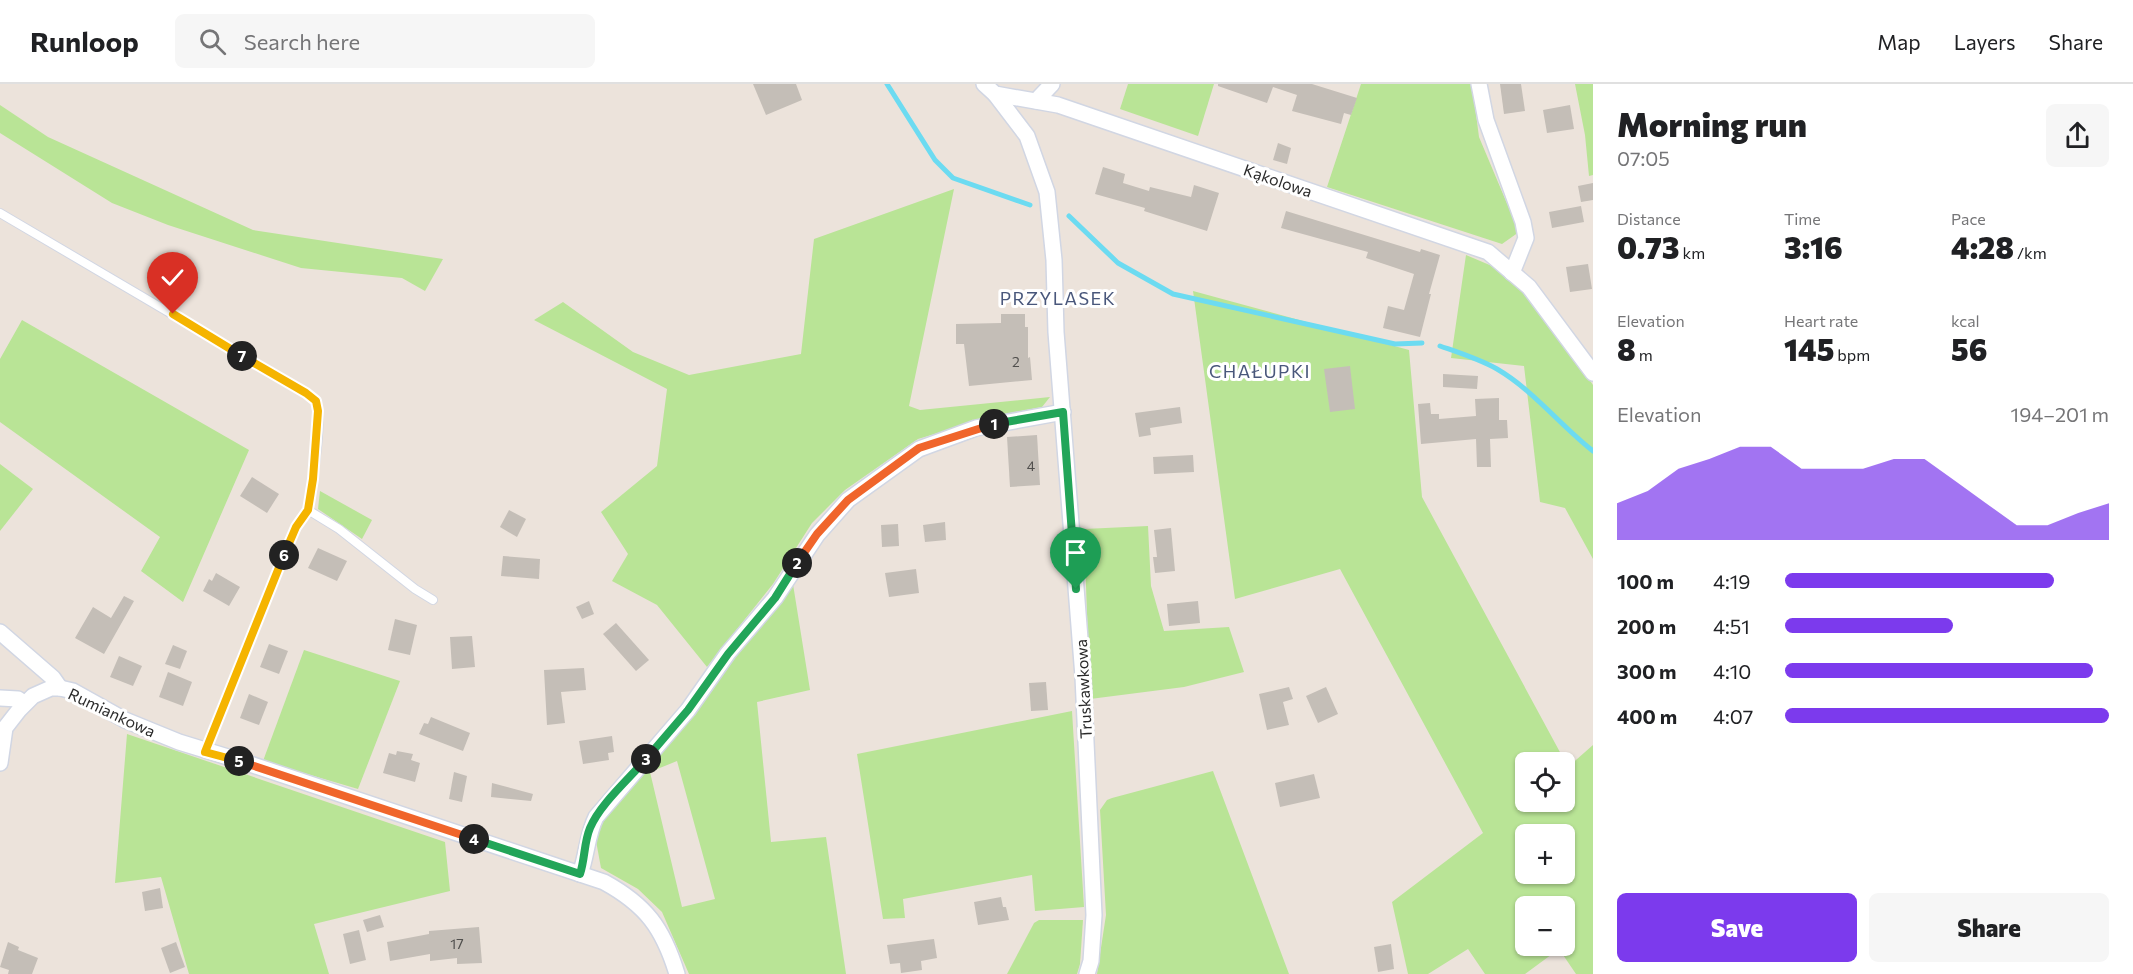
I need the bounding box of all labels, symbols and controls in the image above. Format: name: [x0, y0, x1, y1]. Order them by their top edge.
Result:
search box: [175, 14, 595, 68]
text: Runloop: [30, 24, 139, 58]
icon: search: [196, 25, 229, 58]
text: Search here: [244, 28, 360, 55]
text: Map: [1877, 29, 1921, 54]
text: Layers: [1954, 29, 2016, 54]
text: Share: [2049, 29, 2103, 54]
text: Morning run: [1617, 103, 1807, 144]
button: share: [2046, 104, 2109, 167]
text: 07:05: [1617, 146, 1670, 170]
street label: Kąkolowa: [1241, 159, 1315, 201]
text: Distance: [1617, 209, 1681, 228]
text: Time: [1784, 209, 1821, 228]
text: Pace: [1951, 209, 1986, 228]
text: 0.73: [1617, 228, 1679, 265]
text: 3:16: [1784, 228, 1843, 265]
text: 4:28: [1951, 228, 2014, 265]
text: km: [1679, 243, 1705, 262]
text: /km: [2014, 243, 2047, 262]
pin: [147, 252, 198, 314]
icon: check: [156, 261, 189, 294]
district label: PRZYLASEK: [1000, 287, 1116, 309]
text: Elevation: [1617, 311, 1685, 330]
text: Heart rate: [1784, 311, 1858, 330]
text: kcal: [1951, 311, 1980, 330]
text: 8: [1617, 330, 1636, 367]
text: 145: [1784, 330, 1834, 367]
text: 56: [1951, 330, 1987, 367]
pin: 7: [227, 341, 257, 371]
text: m: [1636, 345, 1653, 364]
text: bpm: [1834, 345, 1870, 364]
text: 7: [238, 346, 246, 365]
house number: 2: [1012, 353, 1020, 370]
district label: CHAŁUPKI: [1209, 360, 1311, 382]
text: Elevation: [1617, 402, 1702, 426]
text: 194–201 m: [2011, 402, 2109, 426]
pin: 1: [979, 409, 1009, 439]
text: 1: [990, 414, 998, 433]
house number: 4: [1027, 457, 1036, 474]
pin: [1050, 527, 1101, 589]
icon: arrive: [1059, 536, 1092, 569]
pin: 6: [269, 540, 299, 570]
text: 6: [279, 545, 289, 564]
pin: 2: [782, 548, 812, 578]
text: 2: [792, 553, 802, 572]
text: 100 m: [1617, 569, 1674, 593]
text: 4:19: [1713, 569, 1750, 593]
text: 200 m: [1617, 614, 1676, 638]
text: 4:51: [1713, 614, 1750, 638]
street label: Truskawkowa: [1071, 639, 1095, 739]
text: 300 m: [1617, 659, 1677, 683]
text: 4:10: [1713, 659, 1751, 683]
street label: Rumiankowa: [65, 684, 159, 740]
text: 400 m: [1617, 704, 1677, 728]
text: 4:07: [1713, 704, 1753, 728]
pin: 3: [631, 744, 661, 774]
pin: 5: [224, 746, 254, 776]
text: 3: [641, 749, 651, 768]
text: 5: [234, 751, 244, 770]
map controls: [1515, 752, 1575, 956]
button: locate: [1515, 752, 1575, 812]
pin: 4: [459, 824, 489, 854]
button: +: [1515, 824, 1575, 884]
text: 4: [469, 829, 479, 848]
button: Save: [1617, 893, 1857, 962]
button: Share: [1869, 893, 2109, 962]
button: −: [1515, 896, 1575, 956]
house number: 17: [450, 935, 464, 952]

